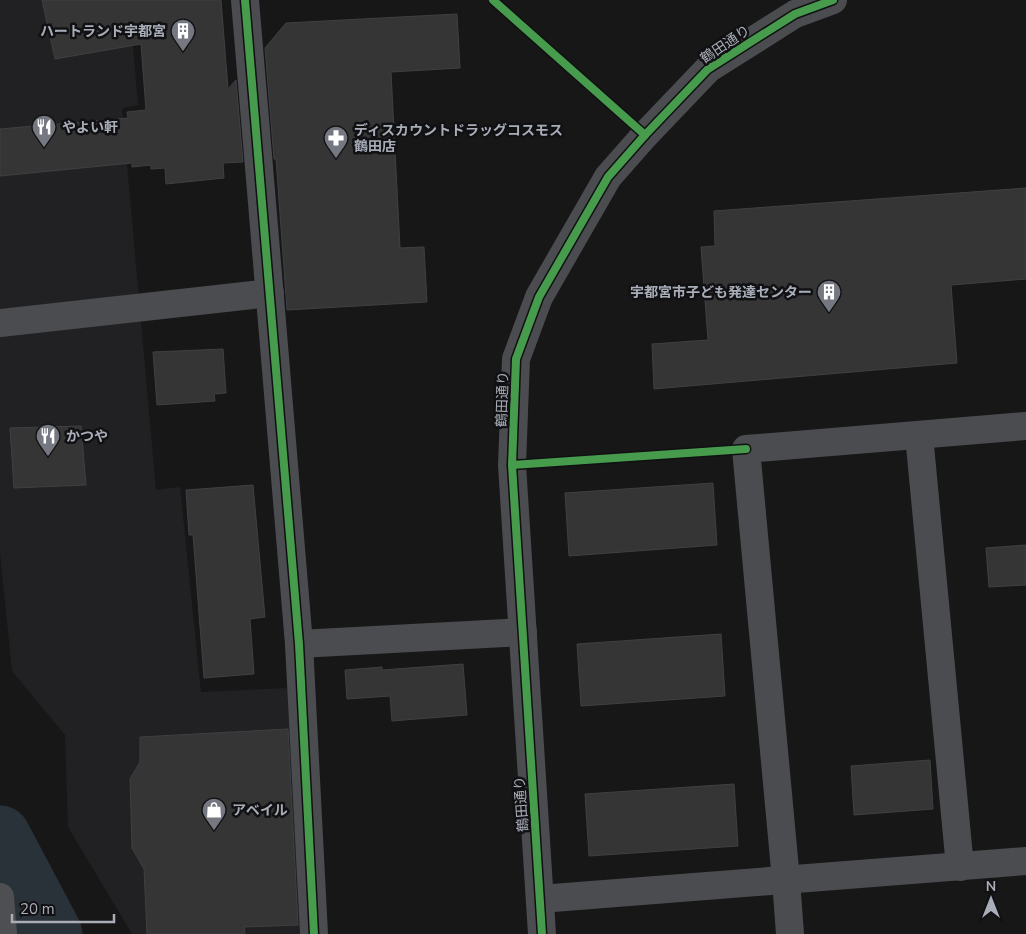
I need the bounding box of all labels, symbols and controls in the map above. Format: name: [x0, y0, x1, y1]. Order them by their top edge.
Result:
building icon: ハートランド宇都宮: [170, 18, 196, 52]
street label: 鶴田通り: [697, 21, 754, 68]
place label: ハートランド宇都宮: [40, 22, 166, 41]
restaurant icon: やよい軒: [31, 114, 57, 148]
place label: やよい軒: [62, 118, 118, 137]
place label: ディスカウントドラッグコスモス 鶴田店: [354, 121, 563, 156]
pharmacy icon: ディスカウントドラッグコスモス 鶴田店: [323, 125, 349, 159]
building icon: 宇都宮市子ども発達センター: [816, 279, 842, 313]
place label: 宇都宮市子ども発達センター: [630, 283, 812, 302]
street label: 鶴田通り: [492, 371, 513, 427]
restaurant icon: かつや: [35, 423, 61, 457]
place label: かつや: [66, 427, 108, 446]
street label: 鶴田通り: [510, 775, 533, 833]
shop icon: アベイル: [201, 797, 227, 831]
place label: アベイル: [232, 801, 288, 820]
north arrow: [966, 874, 1016, 924]
text: N: [986, 877, 996, 896]
scale bar: [12, 892, 115, 924]
text: 20 m: [20, 899, 55, 919]

